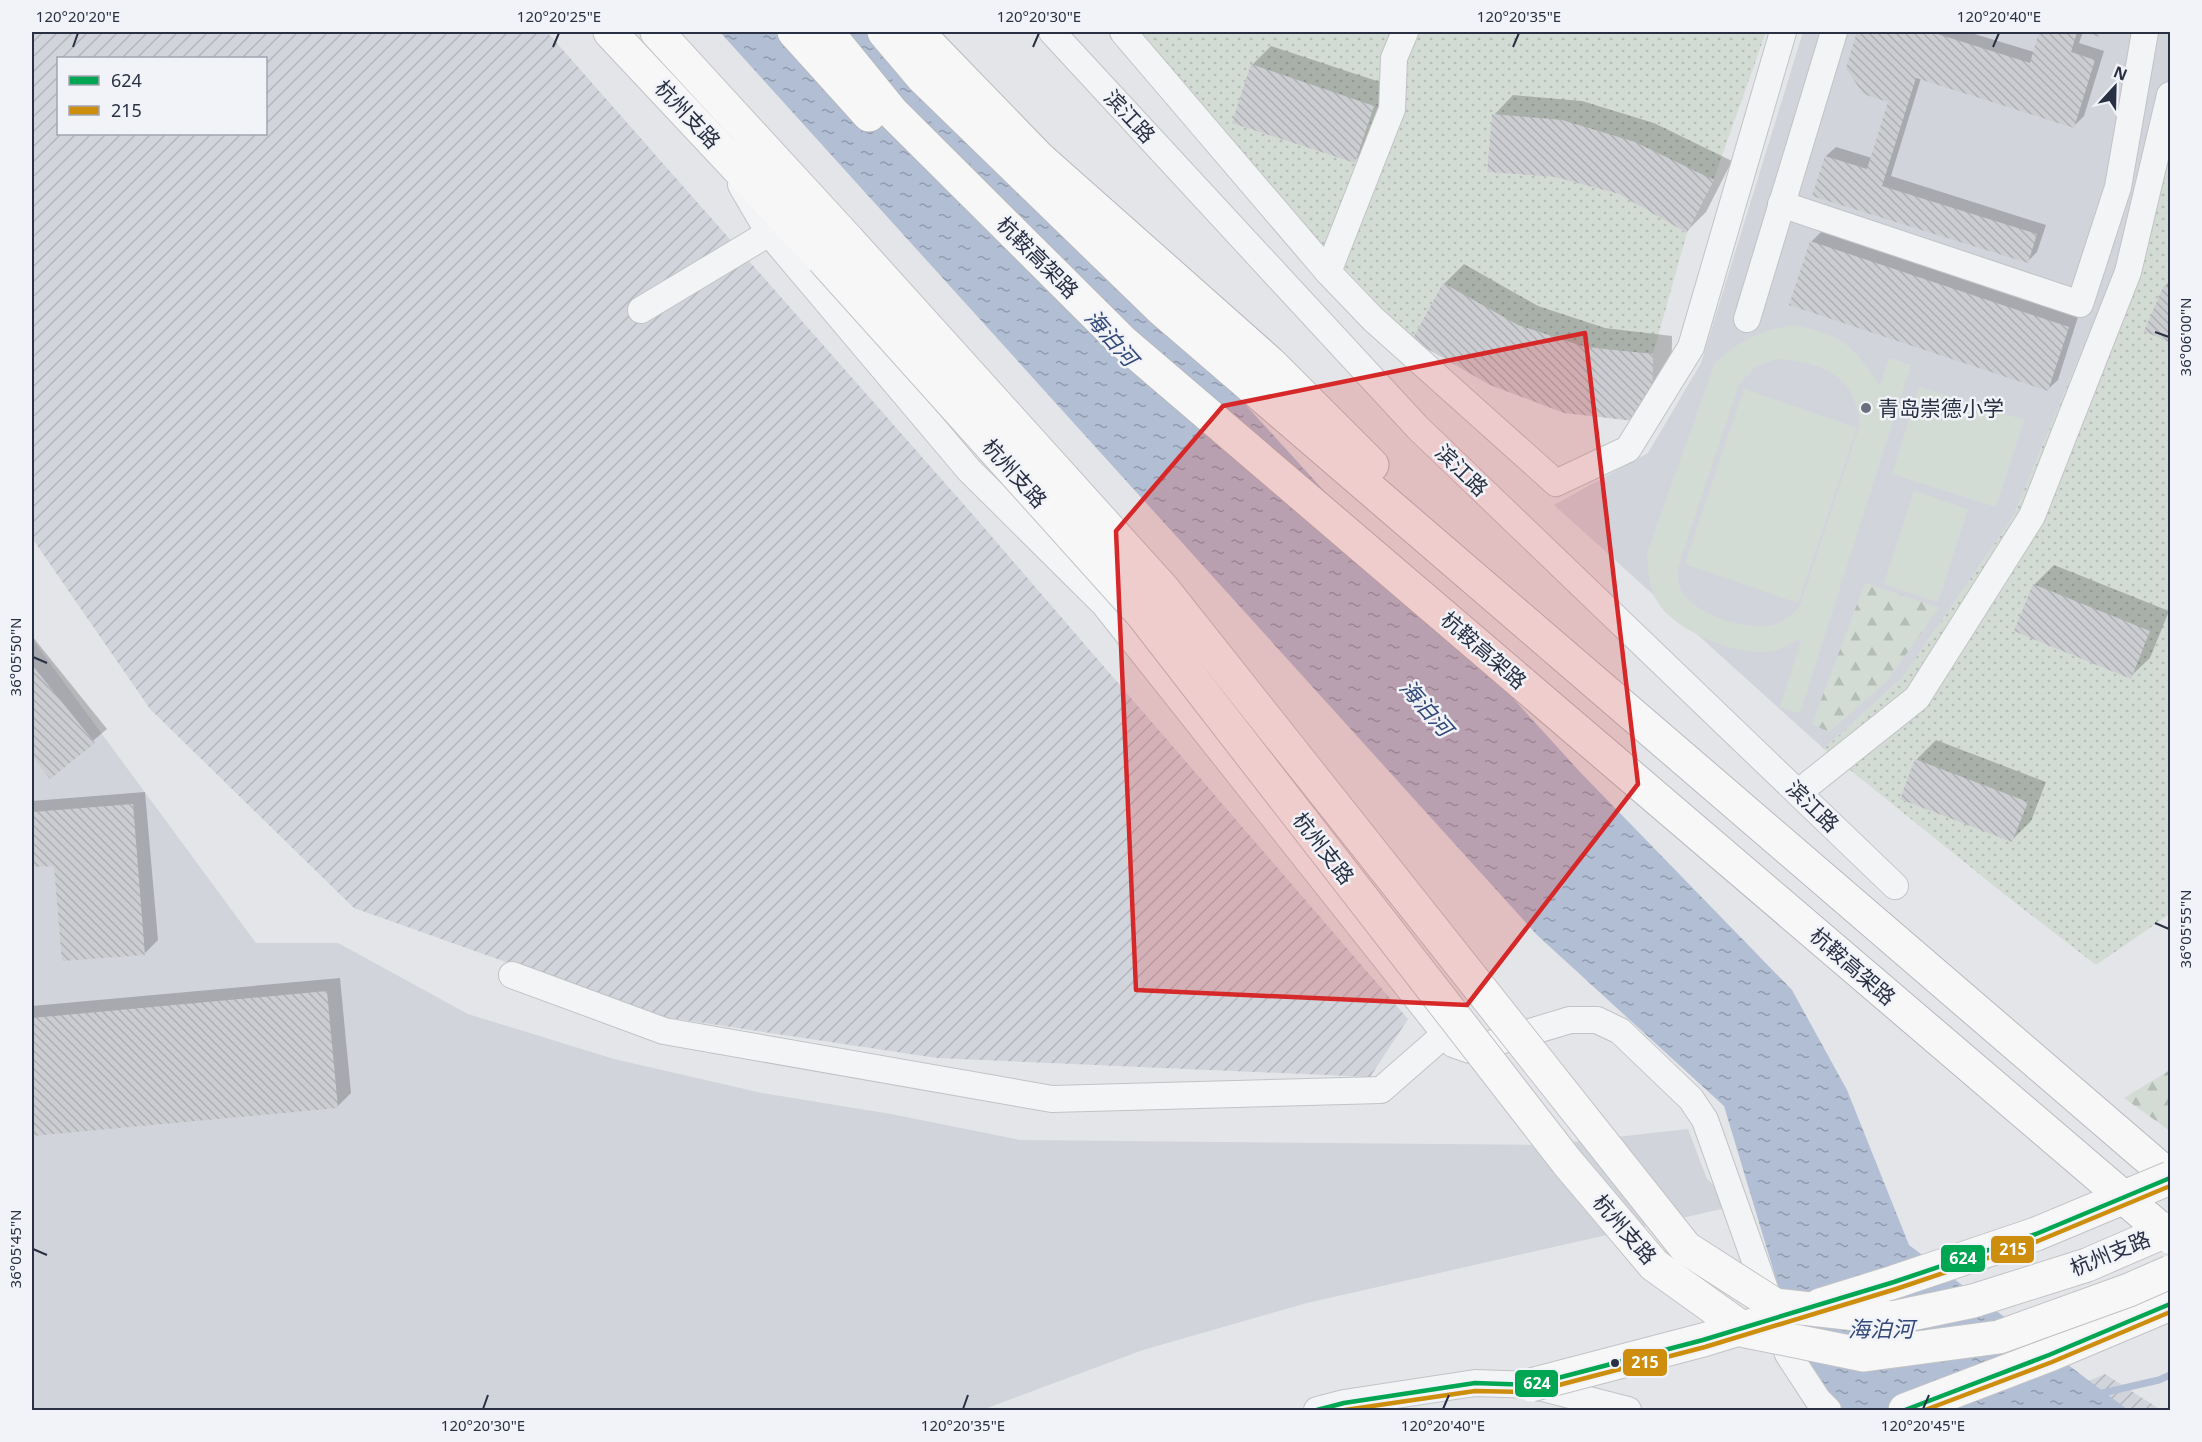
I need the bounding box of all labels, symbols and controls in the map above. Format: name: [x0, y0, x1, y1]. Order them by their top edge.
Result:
text: 120°20'20"E: [36, 6, 120, 26]
text: 120°20'25"E: [517, 6, 601, 26]
text: 120°20'30"E: [997, 6, 1081, 26]
text: 120°20'35"E: [1477, 6, 1561, 26]
text: 120°20'40"E: [1957, 6, 2041, 26]
legend: [57, 57, 267, 135]
north arrow: [2085, 57, 2145, 117]
text: N: [2110, 60, 2131, 86]
text: 624: [111, 68, 142, 92]
street label: 杭州支路: [649, 74, 727, 154]
street label: 滨江路: [1098, 83, 1162, 149]
text: 215: [111, 98, 142, 122]
street label: 杭鞍高架路: [991, 210, 1085, 304]
text: 36°06'00"N: [2175, 298, 2195, 376]
water label: 海泊河: [1079, 302, 1148, 375]
place label: 青岛崇德小学: [1878, 394, 2004, 422]
marker: 青岛崇德小学: [1859, 401, 1873, 415]
street label: 杭州支路: [976, 432, 1054, 514]
street label: 滨江路: [1430, 438, 1494, 502]
street label: 杭鞍高架路: [1435, 605, 1533, 695]
text: 36°05'50"N: [5, 618, 25, 696]
water label: 海泊河: [1394, 672, 1463, 745]
street label: 滨江路: [1781, 774, 1845, 838]
street label: 杭州支路: [1287, 806, 1361, 890]
text: 36°05'55"N: [2175, 890, 2195, 968]
street label: 杭鞍高架路: [1804, 921, 1902, 1011]
street label: 杭州支路: [1587, 1188, 1663, 1270]
text: 36°05'45"N: [5, 1210, 25, 1288]
street label: 杭州支路: [2066, 1224, 2154, 1282]
line badge: 215: [1990, 1235, 2035, 1264]
text: 215: [1999, 1238, 2027, 1260]
line badge: 624: [1940, 1244, 1986, 1273]
text: 624: [1949, 1247, 1977, 1269]
water label: 海泊河: [1848, 1313, 1918, 1343]
line badge: 215: [1622, 1348, 1668, 1377]
text: 215: [1631, 1351, 1659, 1373]
unlabelled marker: [1609, 1357, 1621, 1369]
line badge: 624: [1514, 1369, 1559, 1398]
text: 624: [1523, 1372, 1551, 1394]
text: 120°20'30"E: [441, 1415, 525, 1435]
text: 120°20'35"E: [921, 1415, 1005, 1435]
text: 120°20'40"E: [1401, 1415, 1485, 1435]
text: 120°20'45"E: [1881, 1415, 1965, 1435]

